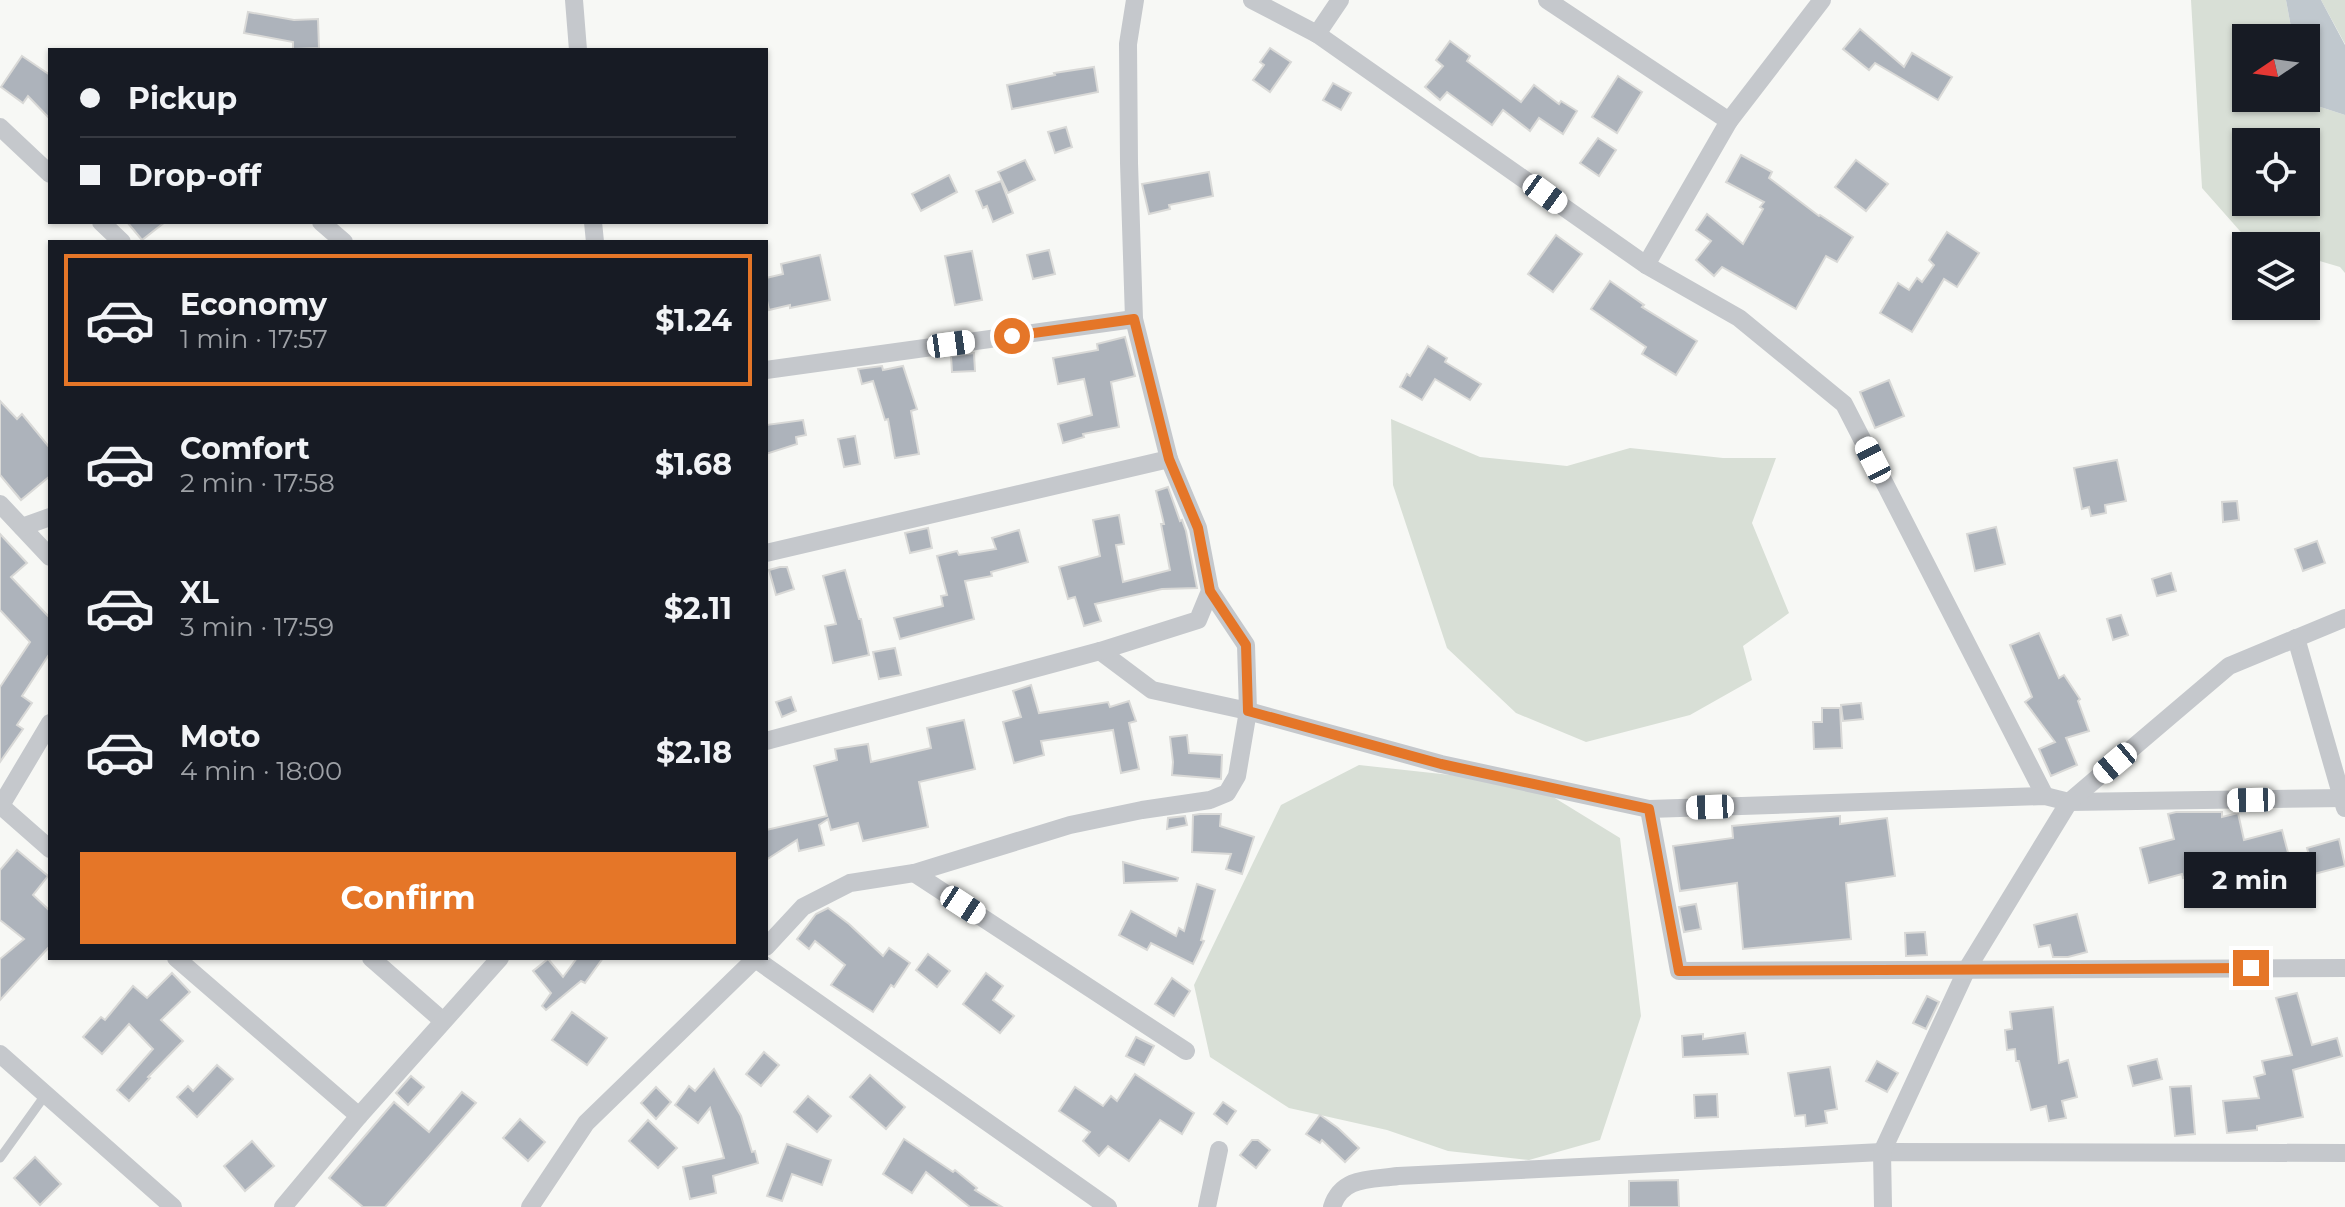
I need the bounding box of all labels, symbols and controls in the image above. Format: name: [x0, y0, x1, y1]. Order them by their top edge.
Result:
north arrow: [2232, 24, 2320, 112]
map controls: [2232, 24, 2320, 320]
text: Pickup: [128, 80, 237, 117]
button: locate: [2232, 128, 2320, 216]
text: Drop-off: [128, 157, 261, 194]
car: [1519, 170, 1571, 218]
button: layers: [2232, 232, 2320, 320]
icon: car: [84, 284, 156, 356]
text: Economy: [180, 286, 327, 323]
text: $1.24: [655, 302, 732, 339]
route start: [994, 318, 1030, 354]
text: 1 min · 17:57: [180, 323, 328, 355]
car: [926, 329, 976, 359]
icon: car: [84, 428, 156, 500]
text: Comfort: [180, 430, 310, 467]
car: [1851, 433, 1895, 487]
text: $1.68: [655, 446, 732, 483]
text: 2 min · 17:58: [180, 467, 335, 499]
icon: car: [84, 572, 156, 644]
text: XL: [180, 574, 219, 611]
text: $2.11: [664, 590, 732, 627]
text: 3 min · 17:59: [180, 611, 334, 643]
icon: car: [84, 716, 156, 788]
text: Moto: [180, 718, 261, 755]
text: $2.18: [656, 734, 732, 771]
car: [2089, 738, 2141, 788]
text: 4 min · 18:00: [180, 755, 342, 787]
car: [2227, 788, 2275, 812]
car: [1686, 794, 1734, 820]
button: Confirm: [80, 852, 736, 944]
callout: 2 min: [2185, 852, 2317, 908]
text: 2 min: [2212, 864, 2288, 896]
car: [936, 882, 990, 928]
route end: [2233, 950, 2269, 986]

